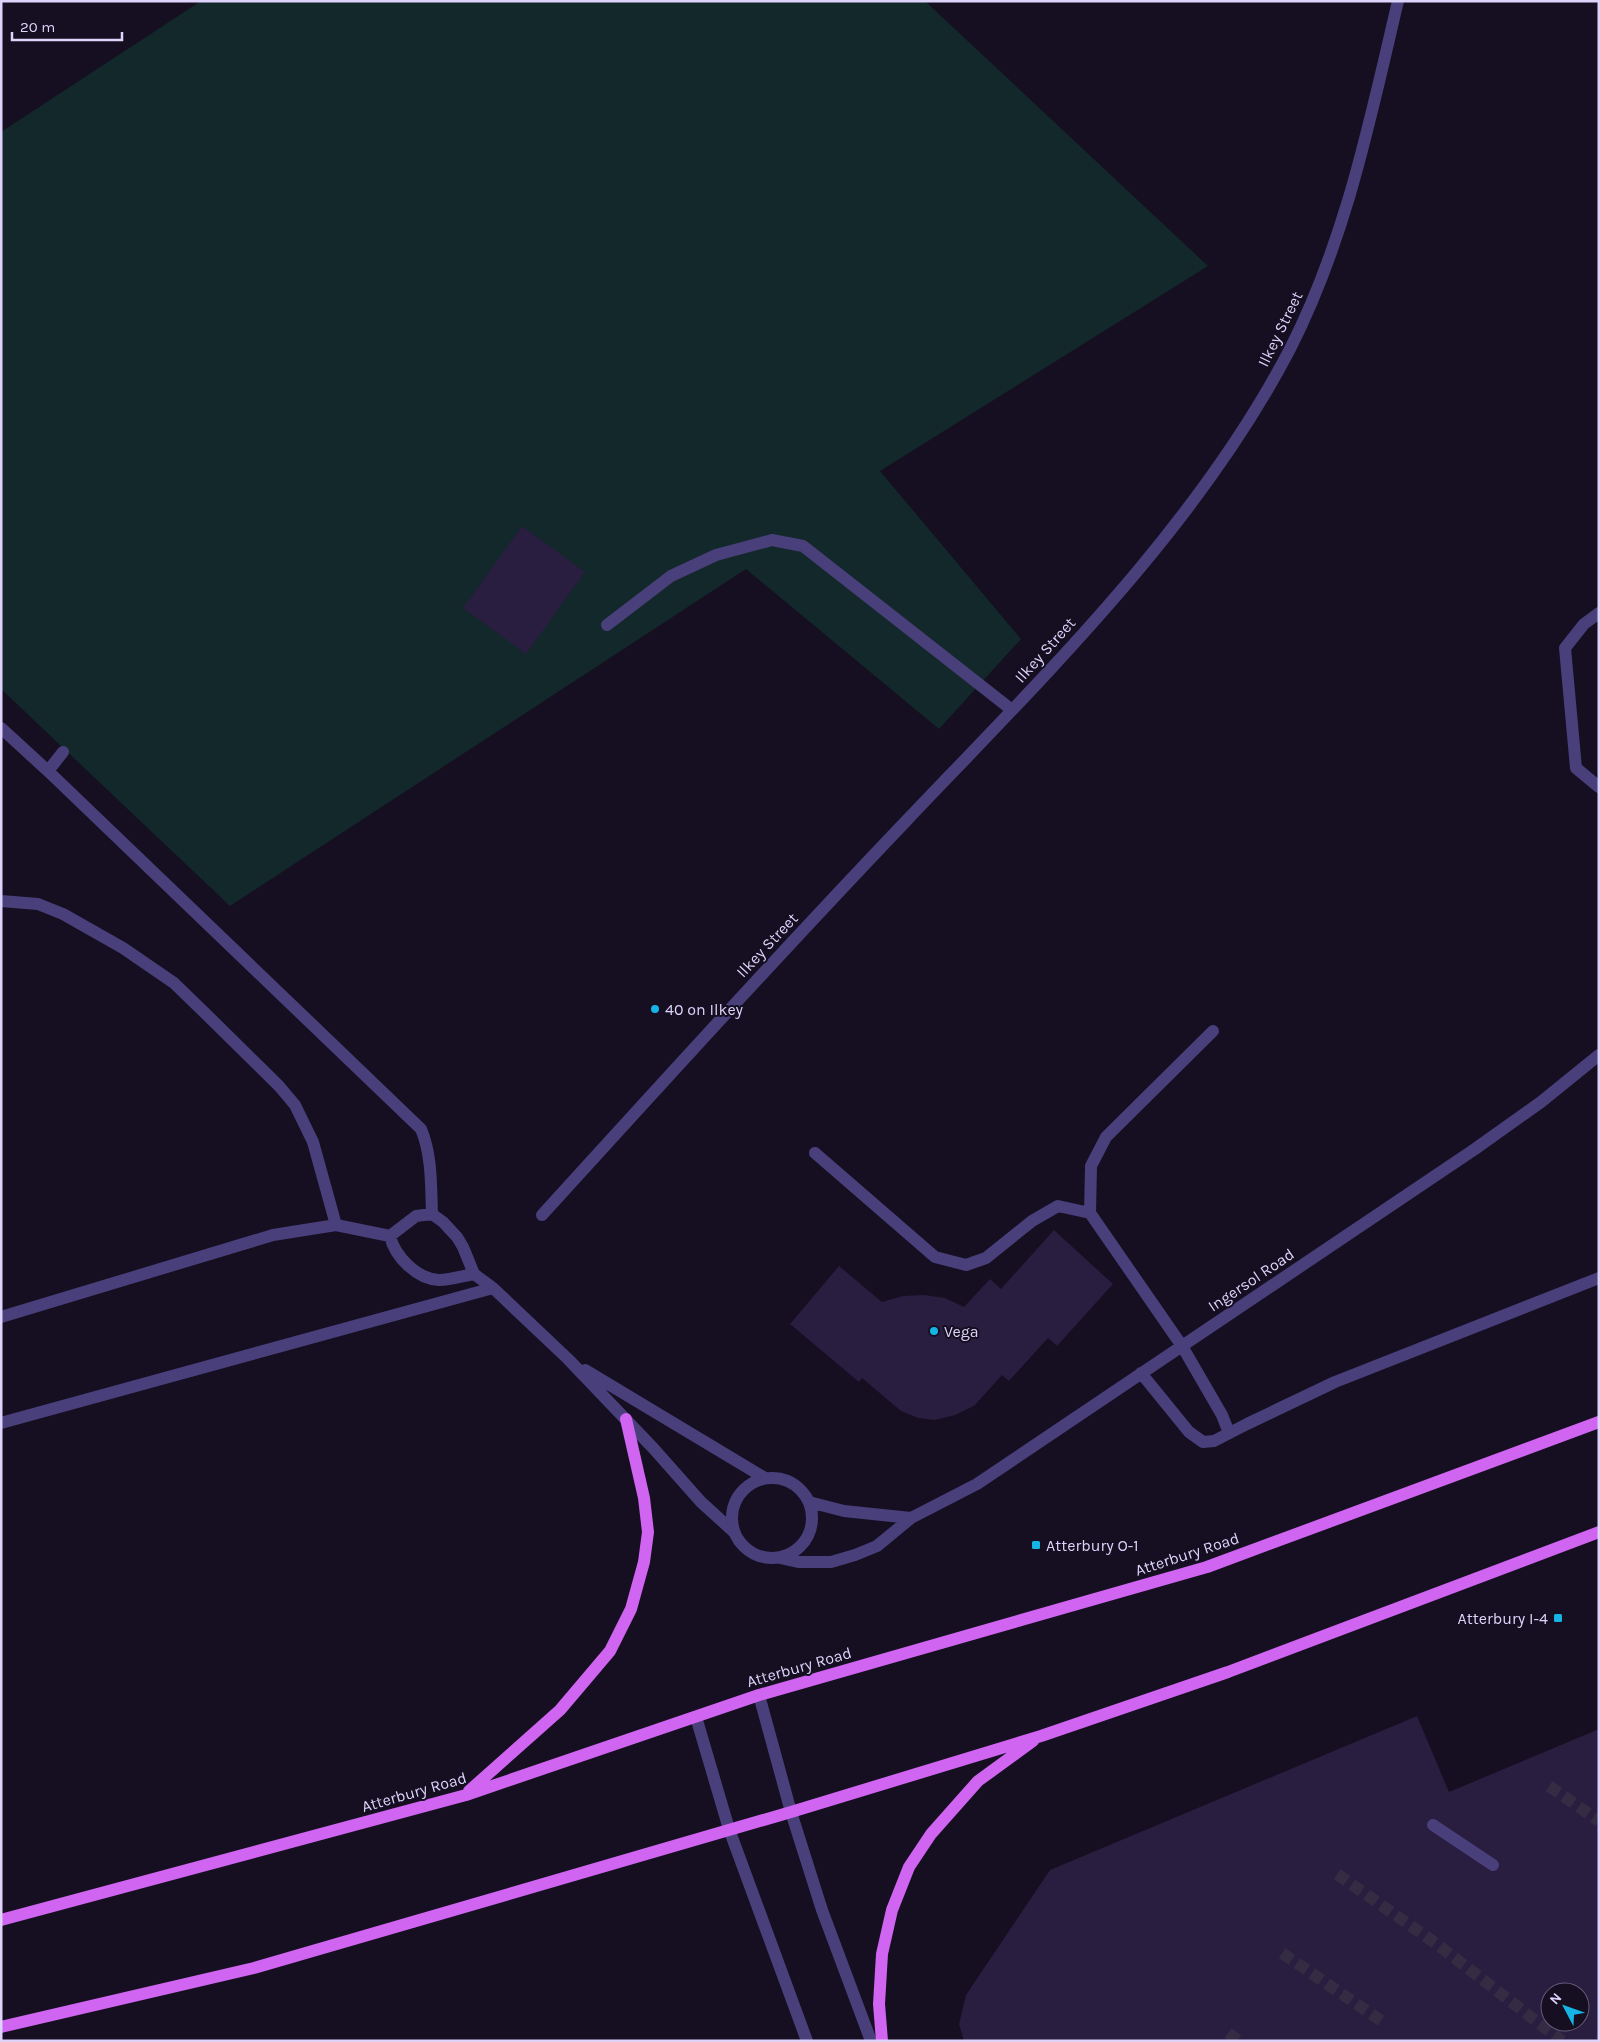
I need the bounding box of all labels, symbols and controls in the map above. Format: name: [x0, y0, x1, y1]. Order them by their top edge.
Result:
scale bar: [12, 10, 122, 42]
text: 20 m: [20, 18, 55, 36]
street label: Ilkey Street: [1254, 288, 1306, 370]
street label: Ilkey Street: [1011, 613, 1079, 687]
street label: Ilkey Street: [732, 909, 802, 981]
place label: 40 on Ilkey: [665, 1000, 744, 1019]
marker: 40 on Ilkey: [649, 1003, 661, 1015]
street label: Ingersol Road: [1204, 1244, 1298, 1316]
place label: Vega: [944, 1322, 979, 1341]
marker: Vega: [928, 1325, 940, 1337]
street label: Atterbury Road: [1133, 1528, 1241, 1580]
place label: Atterbury O-1: [1046, 1536, 1139, 1555]
marker: Atterbury O-1: [1030, 1539, 1042, 1551]
place label: Atterbury I-4: [1458, 1609, 1548, 1628]
marker: Atterbury I-4: [1552, 1612, 1564, 1624]
street label: Atterbury Road: [744, 1643, 854, 1691]
street label: Atterbury Road: [359, 1768, 469, 1816]
north arrow: [1540, 1982, 1590, 2032]
text: N: [1546, 1989, 1565, 2008]

